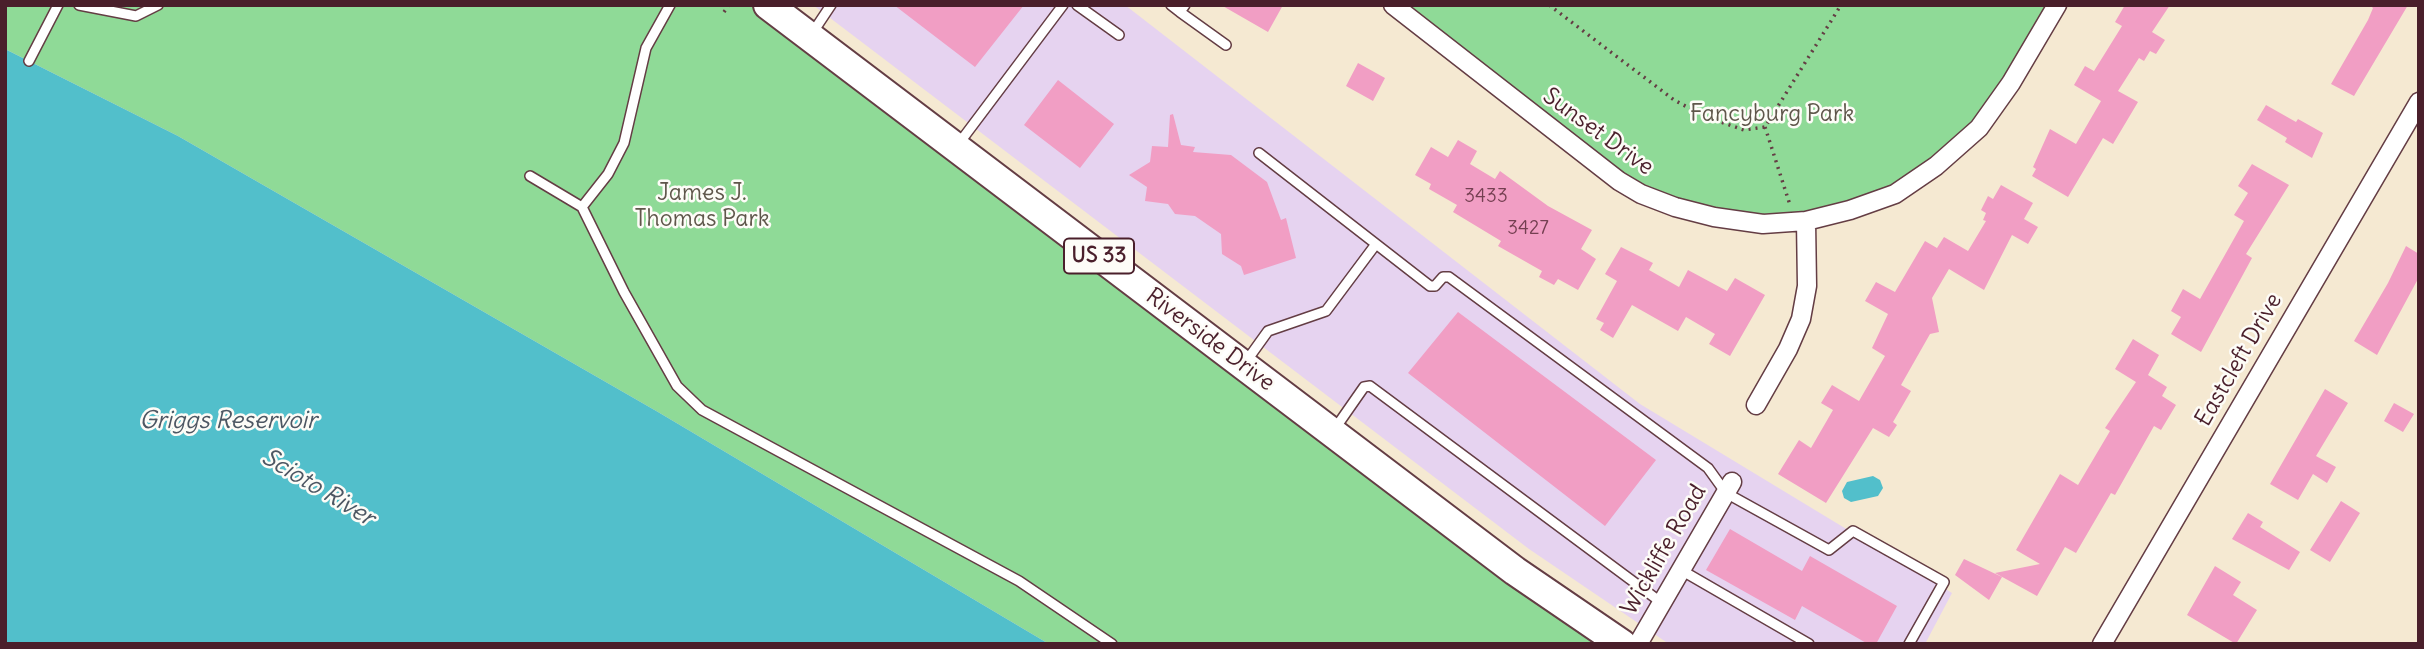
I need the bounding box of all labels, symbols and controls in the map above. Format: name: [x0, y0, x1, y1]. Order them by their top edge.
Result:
street label: Sunset Drive: [1537, 83, 1659, 181]
park label: Fancyburg Park: [1690, 100, 1854, 128]
park label: James J. Thomas Park: [635, 179, 769, 233]
house number: 3433: [1464, 186, 1508, 208]
house number: 3427: [1507, 218, 1549, 240]
road number: US 33: [1064, 238, 1134, 274]
street label: Riverside Drive: [1140, 283, 1280, 397]
street label: Eastcleft Drive: [2190, 289, 2288, 431]
water label: Griggs Reservoir: [139, 407, 317, 435]
water label: Scioto River: [256, 443, 380, 533]
street label: Wickliffe Road: [1616, 480, 1712, 620]

